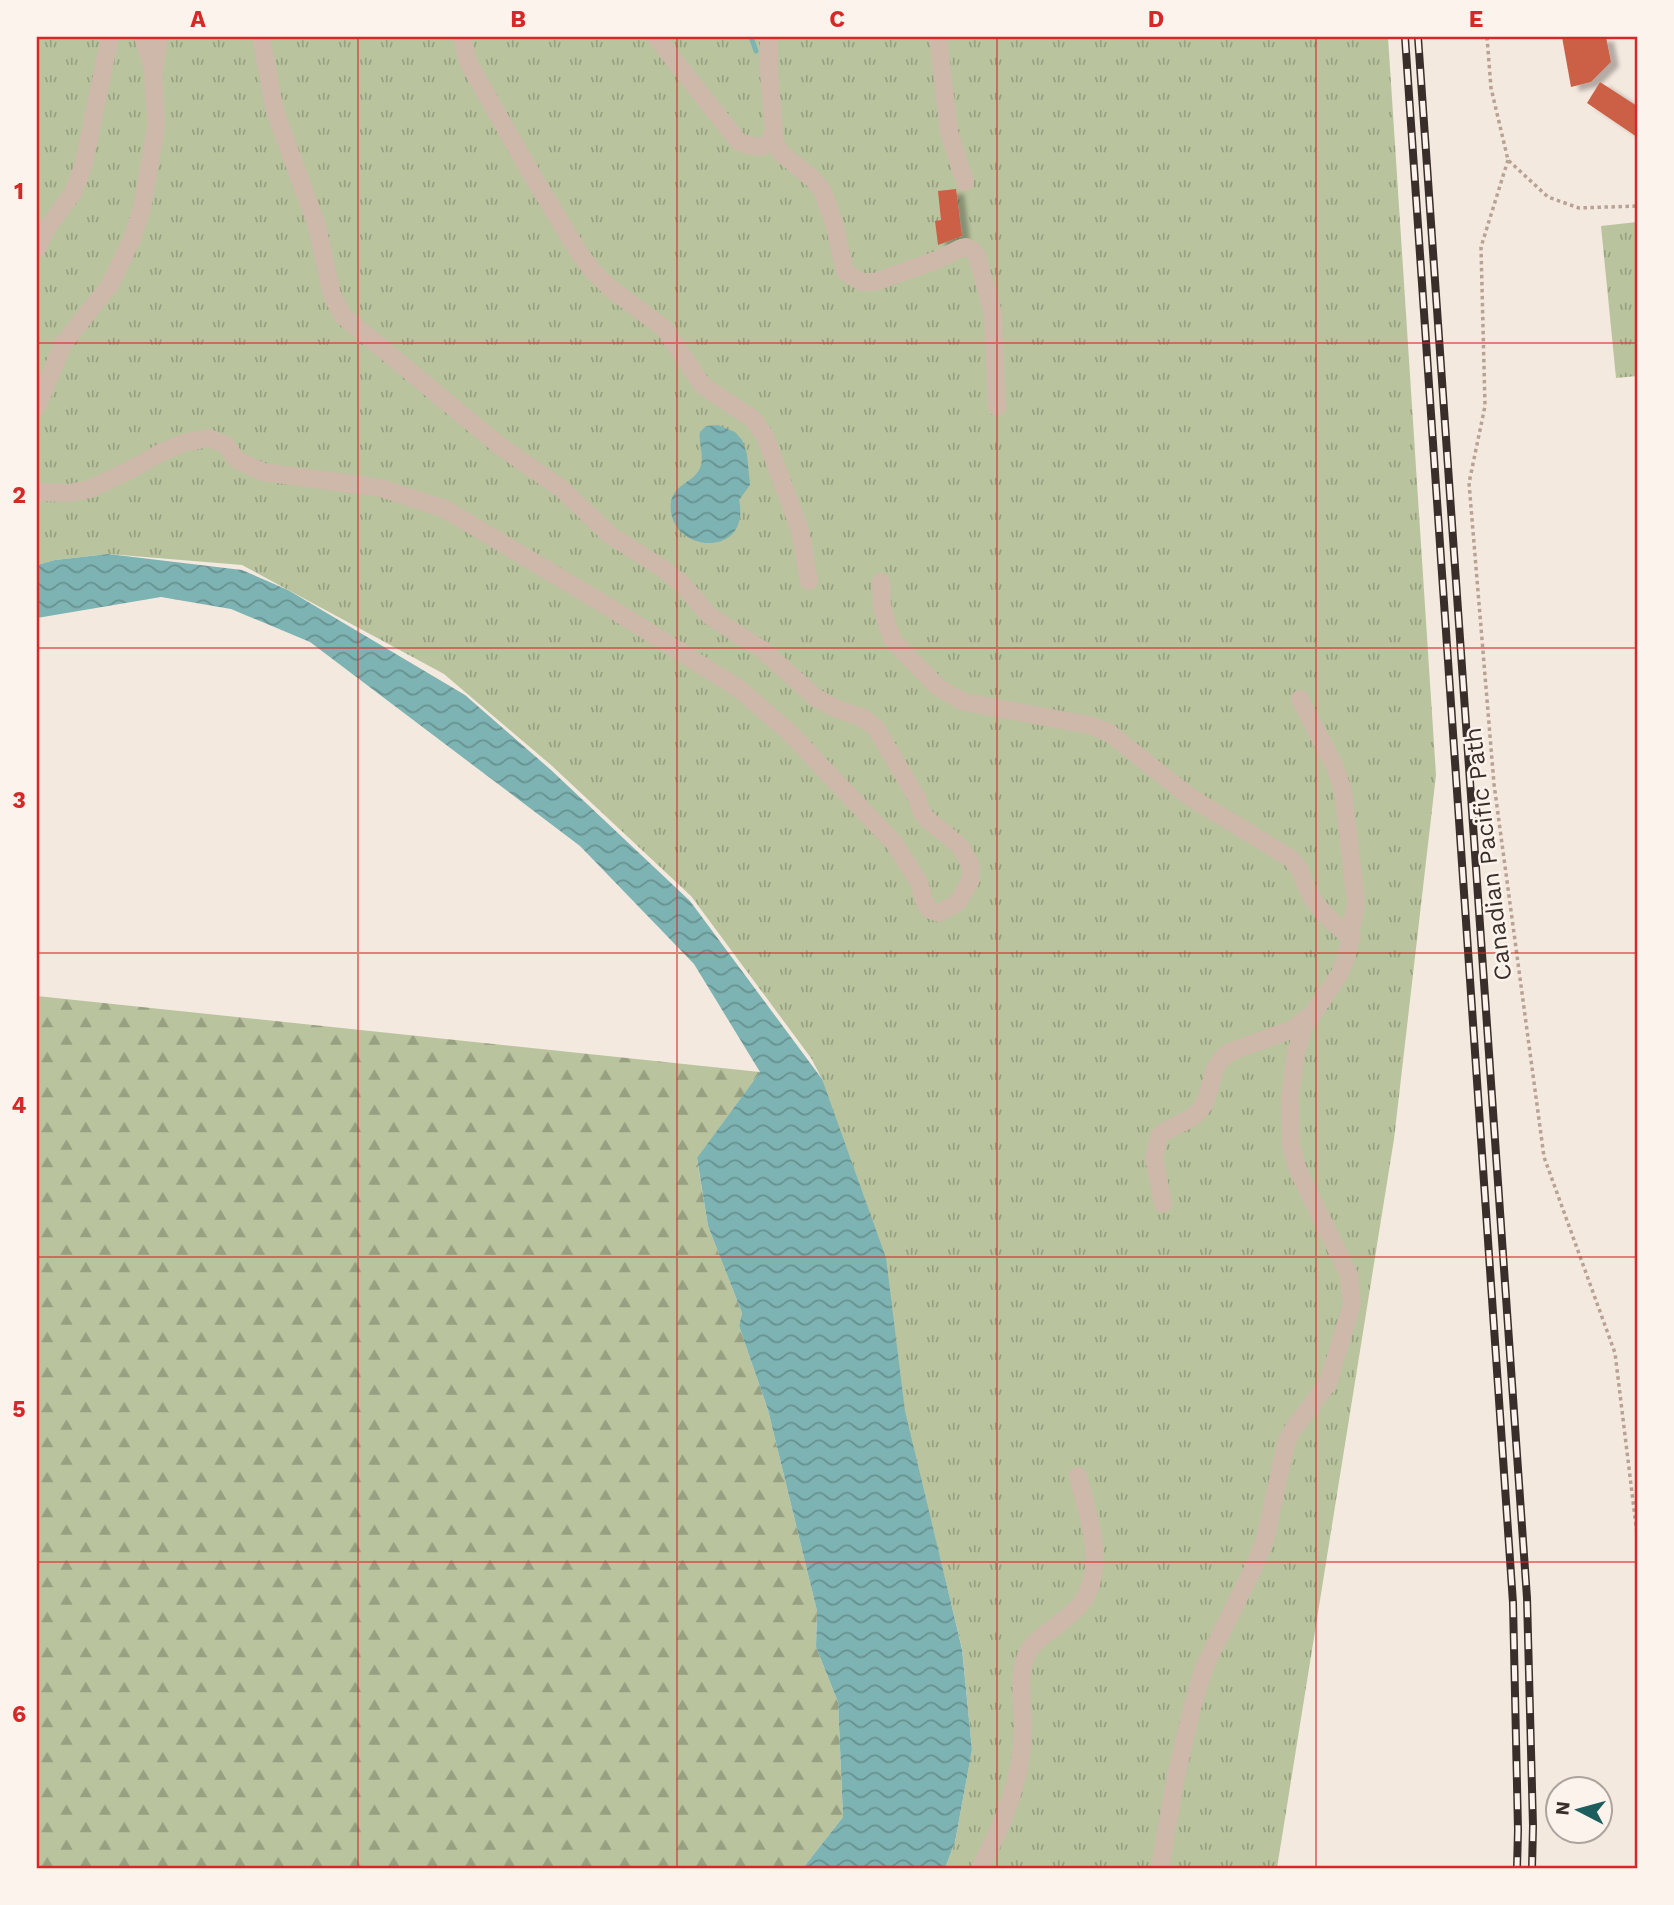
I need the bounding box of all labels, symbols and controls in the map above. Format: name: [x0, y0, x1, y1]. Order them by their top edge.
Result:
text: A: [190, 6, 206, 33]
text: B: [510, 6, 526, 33]
text: C: [829, 6, 845, 33]
text: D: [1148, 6, 1164, 33]
text: E: [1469, 6, 1483, 33]
text: 1: [14, 178, 24, 205]
text: 2: [12, 482, 26, 509]
street label: Canadian Pacific Path: [1459, 726, 1517, 982]
text: 3: [12, 787, 26, 814]
text: 4: [12, 1092, 27, 1119]
text: 5: [12, 1396, 26, 1423]
text: 6: [12, 1701, 26, 1728]
north arrow: [1544, 1776, 1614, 1846]
text: N: [1550, 1800, 1575, 1816]

